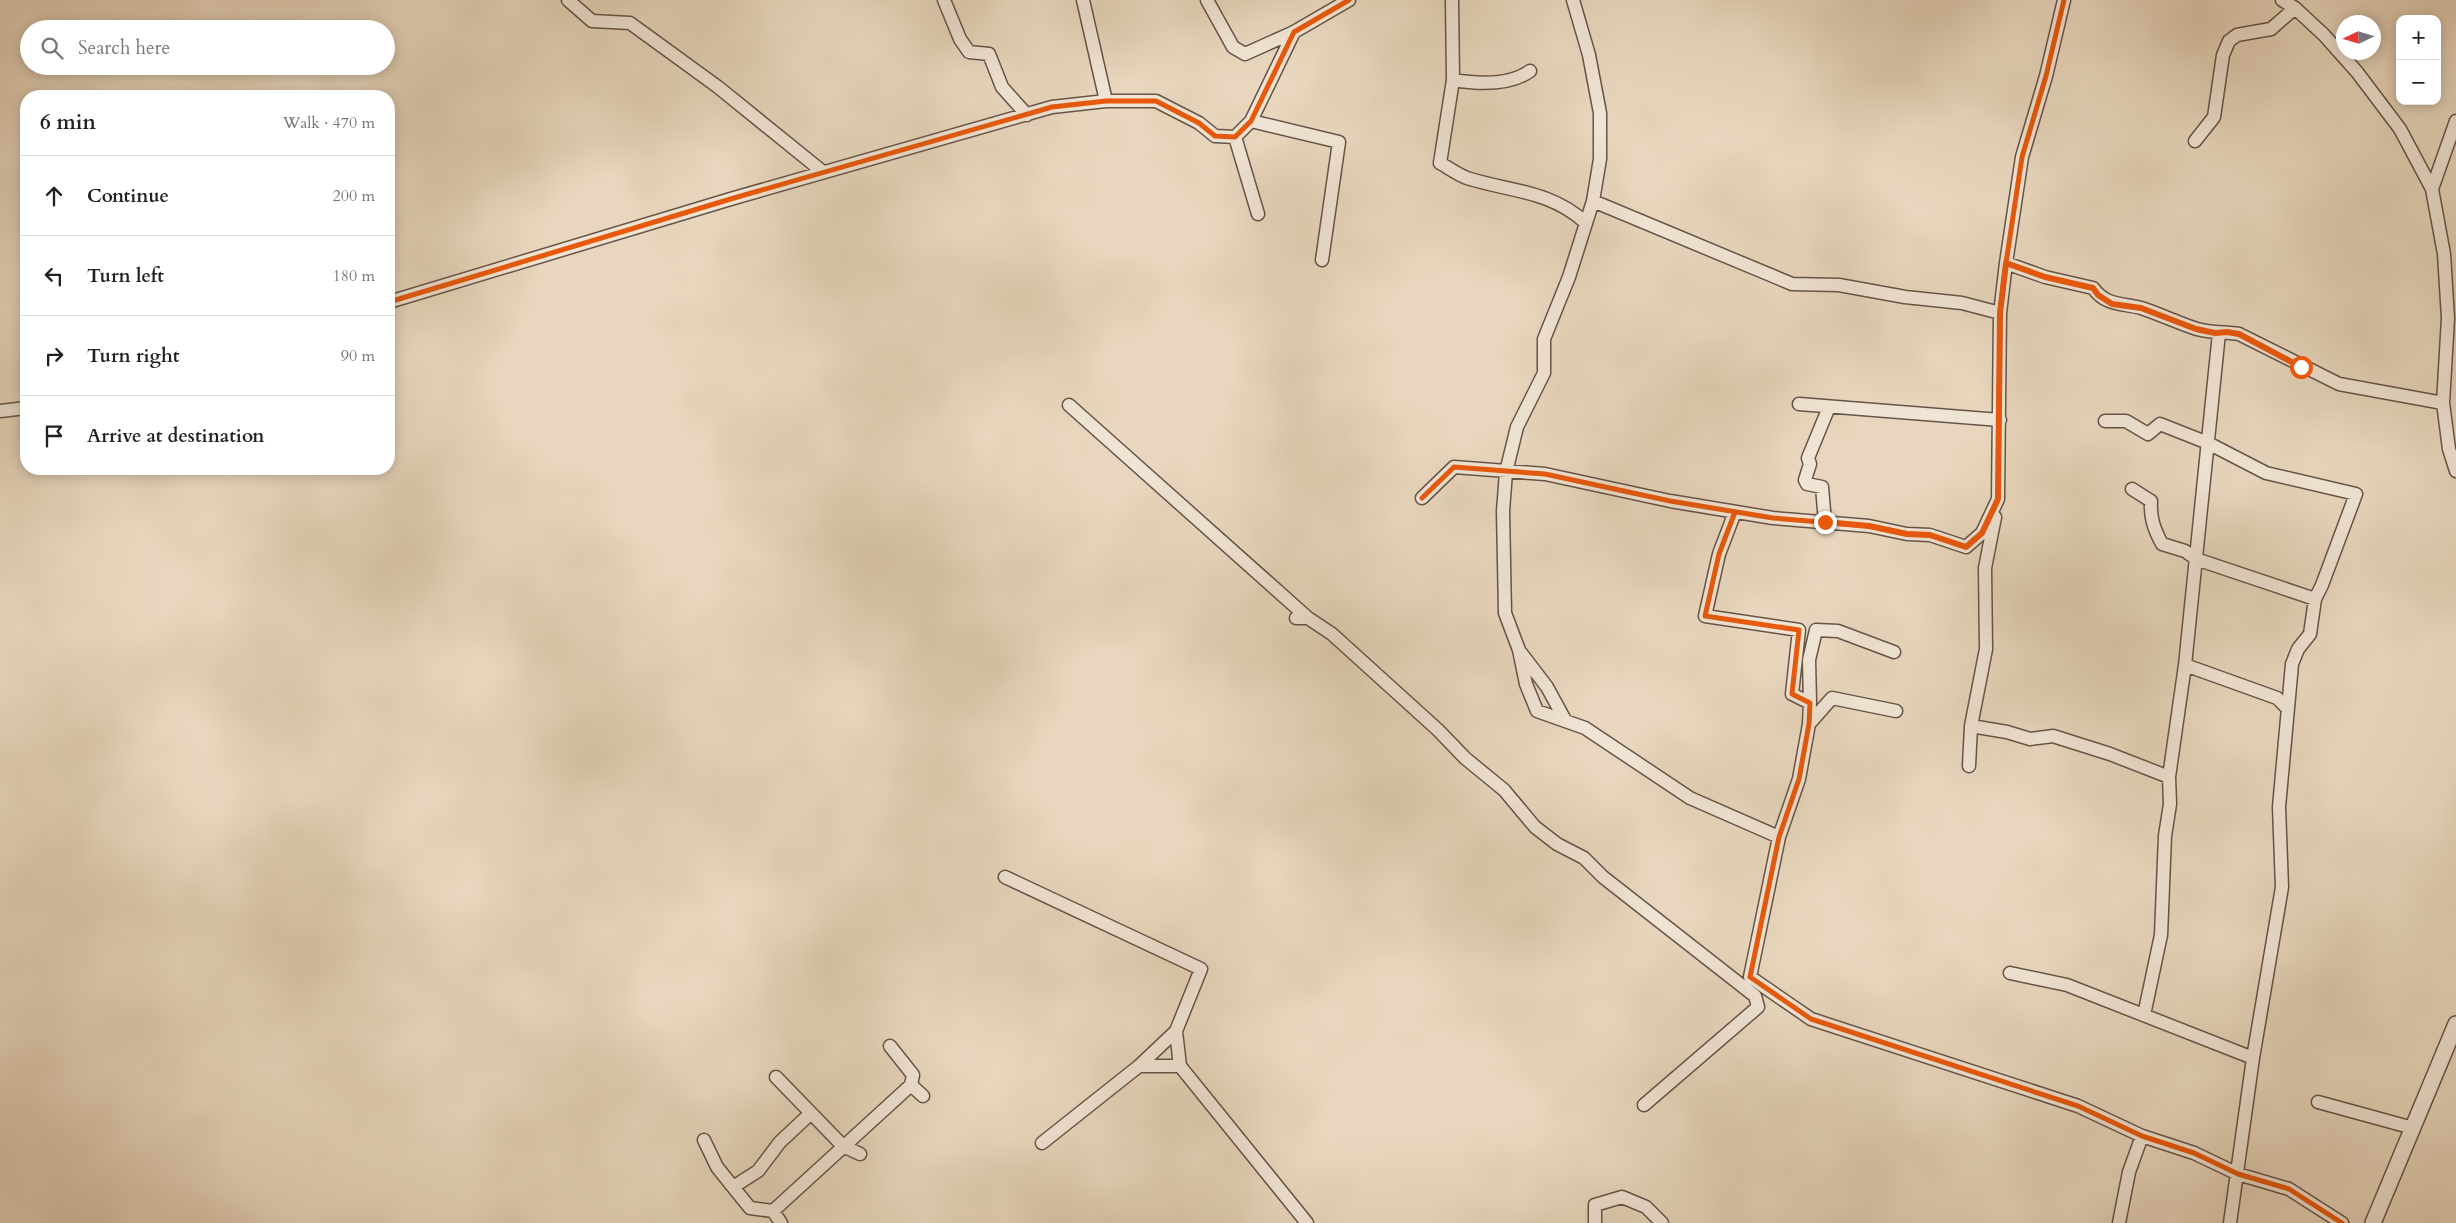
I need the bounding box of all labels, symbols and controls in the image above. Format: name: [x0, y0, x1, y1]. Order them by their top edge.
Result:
north arrow: [2336, 15, 2381, 60]
map controls: [2396, 15, 2441, 105]
button: +: [2396, 15, 2441, 60]
search box: [20, 20, 395, 75]
icon: search: [38, 34, 66, 62]
text: Search here: [78, 35, 170, 61]
button: −: [2396, 60, 2441, 105]
text: 6 min: [40, 108, 96, 137]
text: Walk · 470 m: [283, 112, 375, 134]
icon: ahead: [40, 182, 68, 210]
text: Continue: [87, 183, 169, 209]
text: 200 m: [333, 185, 375, 207]
icon: left: [40, 262, 68, 290]
text: Turn left: [87, 263, 164, 289]
text: 180 m: [333, 265, 375, 287]
icon: right: [40, 342, 68, 370]
text: Turn right: [87, 343, 179, 369]
text: 90 m: [341, 345, 375, 367]
route start: [2290, 356, 2313, 379]
icon: arrive: [40, 422, 68, 450]
text: Arrive at destination: [87, 423, 264, 449]
route end: [1814, 511, 1837, 534]

